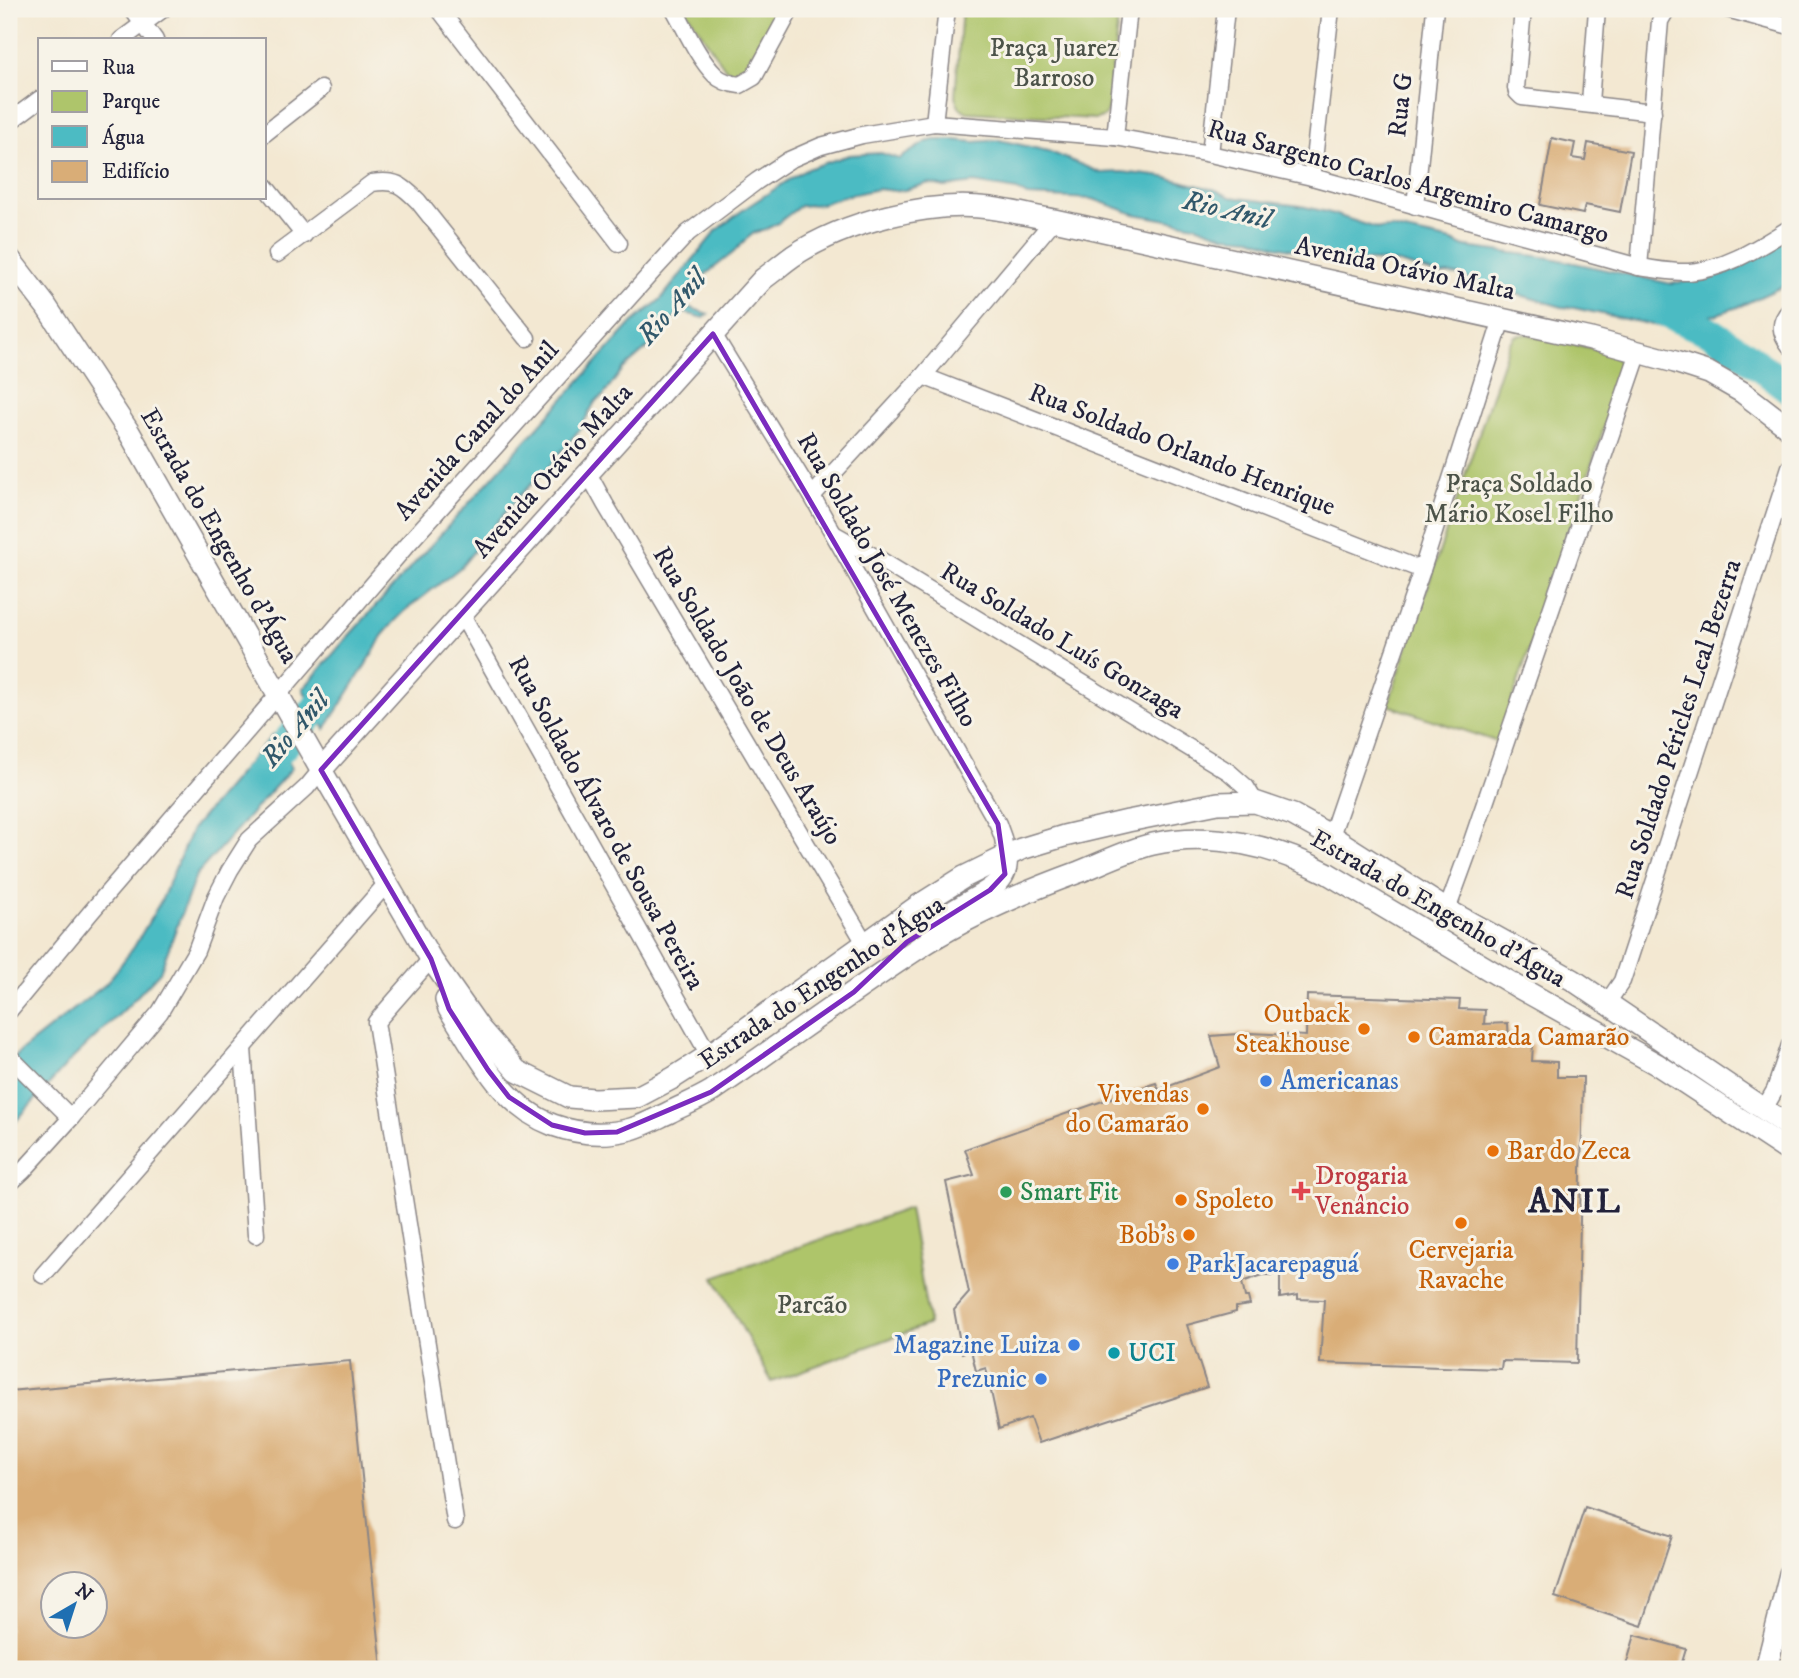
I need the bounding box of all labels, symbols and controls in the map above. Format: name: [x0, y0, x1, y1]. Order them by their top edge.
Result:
park label: Praça Juarez Barroso: [990, 32, 1118, 95]
legend: [38, 38, 266, 200]
text: Rua: [102, 55, 135, 81]
street label: Rua G: [1381, 71, 1421, 139]
text: Parque: [102, 89, 160, 115]
street label: Rua Sargento Carlos Argemiro Camargo: [1204, 112, 1612, 252]
text: Água: [102, 123, 145, 151]
text: Edifício: [102, 159, 170, 185]
water label: Rio Anil: [1179, 183, 1277, 238]
street label: Avenida Otávio Malta: [1292, 230, 1518, 308]
water label: Rio Anil: [629, 260, 716, 353]
street label: Avenida Canal do Anil: [388, 334, 566, 528]
street label: Rua Soldado Orlando Henrique: [1024, 376, 1340, 524]
street label: Avenida Otávio Malta: [466, 377, 640, 565]
street label: Estrada do Engenho d'Água: [132, 402, 306, 670]
street label: Rua Soldado José Menezes Filho: [789, 427, 985, 733]
park label: Praça Soldado Mário Kosel Filho: [1424, 468, 1614, 531]
street label: Rua Soldado João de Deus Araújo: [645, 541, 849, 851]
street label: Rua Soldado Luís Gonzaga: [934, 555, 1190, 727]
street label: Rua Soldado Péricles Leal Bezerra: [1608, 555, 1750, 903]
street label: Rua Soldado Álvaro de Sousa Pereira: [500, 650, 713, 996]
water label: Rio Anil: [252, 682, 339, 775]
street label: Estrada do Engenho d'Água: [1304, 822, 1572, 996]
street label: Estrada do Engenho d'Água: [692, 888, 951, 1078]
place label: Outback Steakhouse: [1235, 998, 1350, 1061]
marker: Outback Steakhouse: [1356, 1021, 1372, 1037]
place label: Camarada Camarão: [1428, 1021, 1630, 1054]
marker: Camarada Camarão: [1406, 1029, 1422, 1045]
place label: Americanas: [1280, 1065, 1399, 1098]
marker: Americanas: [1258, 1073, 1274, 1089]
place label: Vivendas do Camarão: [1066, 1078, 1189, 1141]
marker: Vivendas do Camarão: [1195, 1101, 1211, 1117]
place label: Bar do Zeca: [1507, 1135, 1631, 1168]
marker: Bar do Zeca: [1485, 1143, 1501, 1159]
place label: Drogaria Venâncio: [1314, 1160, 1410, 1223]
place label: Smart Fit: [1020, 1176, 1119, 1209]
district label: ANIL: [1527, 1182, 1622, 1223]
marker: Drogaria Venâncio: [1293, 1183, 1309, 1199]
marker: Smart Fit: [998, 1184, 1014, 1200]
place label: Spoleto: [1195, 1184, 1274, 1217]
marker: Spoleto: [1173, 1192, 1189, 1208]
marker: Cervejaria Ravache: [1453, 1215, 1469, 1231]
place label: Bob's: [1119, 1219, 1175, 1252]
marker: Bob's: [1181, 1227, 1197, 1243]
place label: Cervejaria Ravache: [1409, 1234, 1513, 1297]
place label: ParkJacarepaguá: [1187, 1248, 1359, 1281]
marker: ParkJacarepaguá: [1165, 1256, 1181, 1272]
park label: Parcão: [777, 1289, 847, 1322]
place label: Magazine Luiza: [893, 1329, 1060, 1362]
marker: Magazine Luiza: [1066, 1337, 1082, 1353]
place label: UCI: [1128, 1337, 1176, 1370]
marker: UCI: [1106, 1345, 1122, 1361]
place label: Prezunic: [936, 1363, 1027, 1396]
marker: Prezunic: [1033, 1371, 1049, 1387]
north arrow: [38, 1570, 108, 1640]
text: N: [70, 1579, 97, 1607]

